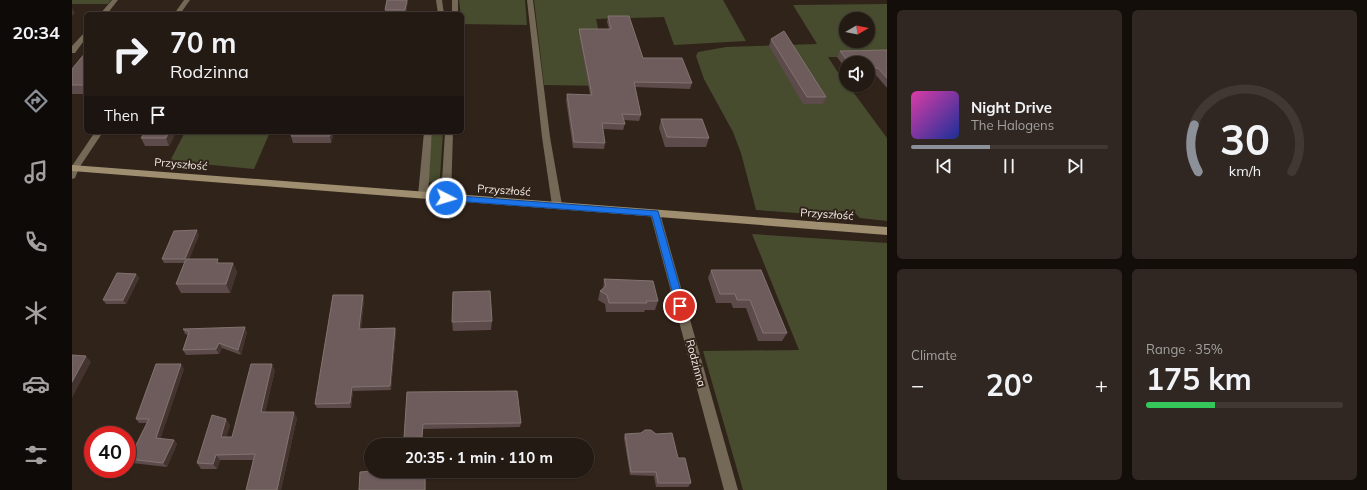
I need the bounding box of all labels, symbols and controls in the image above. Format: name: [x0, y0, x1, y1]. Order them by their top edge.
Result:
north arrow: [839, 12, 875, 48]
map controls: [839, 12, 875, 92]
text: 20:34: [12, 21, 60, 44]
text: 70 m: [170, 25, 236, 60]
icon: right: [104, 28, 156, 80]
button: sound: [839, 56, 875, 92]
text: Rodzinna: [170, 60, 249, 83]
icon: directions: [22, 87, 50, 115]
text: Night Drive: [971, 98, 1052, 117]
icon: arrive: [147, 104, 169, 126]
text: Then: [104, 106, 139, 125]
text: 30: [1220, 113, 1269, 165]
text: The Halogens: [971, 117, 1054, 133]
street label: Przyszłość: [154, 155, 209, 173]
icon: previous: [933, 155, 955, 177]
icon: pause: [998, 155, 1020, 177]
icon: next: [1064, 155, 1086, 177]
icon: music: [22, 158, 50, 186]
text: km/h: [1228, 162, 1261, 180]
position arrow: [425, 177, 467, 219]
street label: Przyszłość: [477, 181, 532, 199]
street label: Przyszłość: [800, 205, 855, 223]
icon: phone: [22, 228, 50, 256]
pin: [663, 289, 697, 323]
icon: arrive: [669, 295, 691, 317]
icon: climate: [22, 299, 50, 327]
street label: Rodzinna: [683, 338, 709, 388]
text: Range · 35%: [1146, 341, 1223, 357]
text: Climate: [911, 347, 957, 363]
text: 175 km: [1146, 360, 1252, 398]
text: 20°: [986, 366, 1033, 404]
icon: car: [22, 370, 50, 398]
text: −: [911, 371, 924, 399]
text: +: [1095, 371, 1108, 399]
speed limit sign: 40: [84, 426, 136, 478]
icon: filters: [22, 441, 50, 469]
text: 20:35 · 1 min · 110 m: [405, 448, 553, 467]

